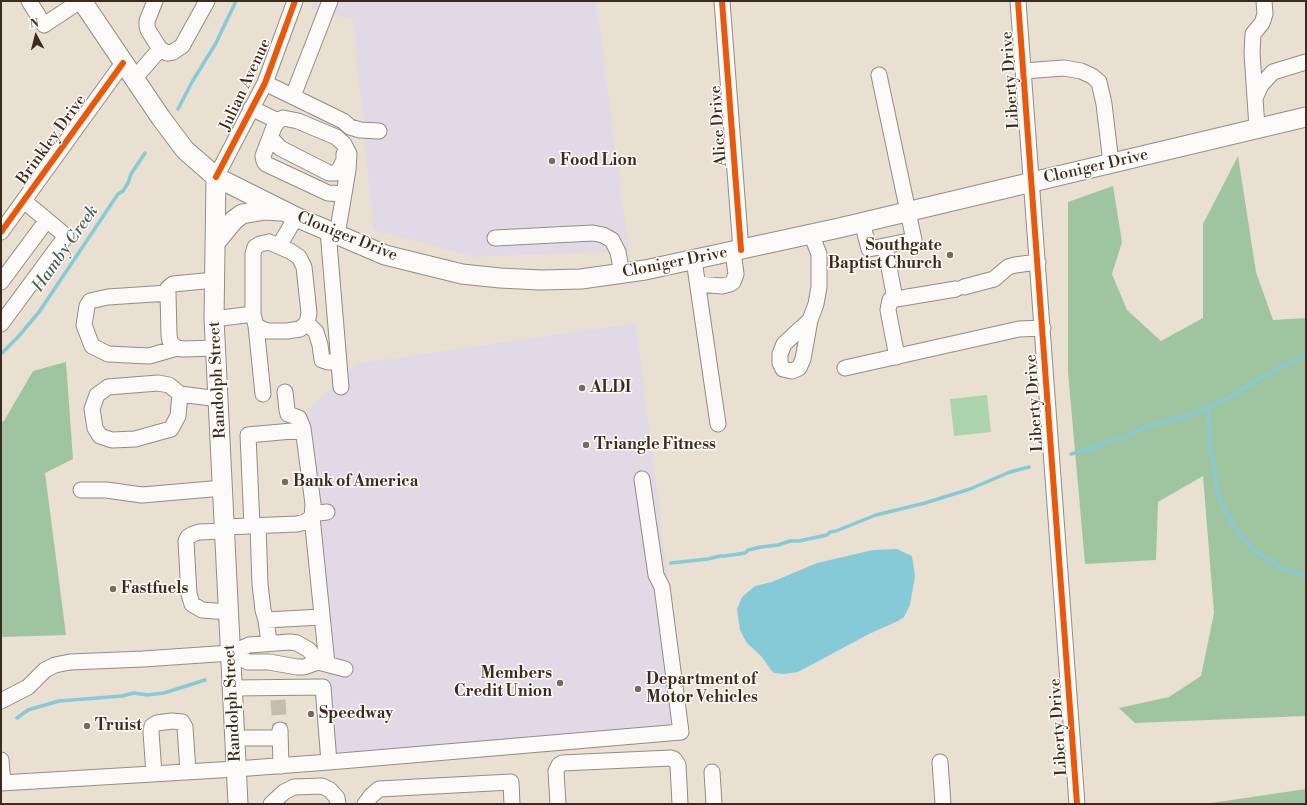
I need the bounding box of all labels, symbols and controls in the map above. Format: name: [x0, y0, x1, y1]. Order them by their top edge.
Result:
north arrow: [16, 16, 56, 56]
text: N: [29, 17, 40, 32]
street label: Liberty Drive: [998, 30, 1024, 130]
street label: Julian Avenue: [216, 36, 276, 134]
street label: Alice Drive: [707, 85, 731, 167]
street label: Brinkley Drive: [13, 91, 91, 189]
street label: Cloniger Drive: [1042, 146, 1150, 188]
place label: Food Lion: [560, 151, 637, 171]
marker: Food Lion: [547, 156, 557, 166]
water label: Hamby Creek: [29, 202, 103, 296]
street label: Cloniger Drive: [294, 208, 400, 266]
place label: Southgate Baptist Church: [828, 236, 942, 274]
street label: Cloniger Drive: [621, 243, 729, 283]
marker: Southgate Baptist Church: [945, 250, 955, 260]
street label: Randolph Street: [205, 321, 231, 439]
street label: Liberty Drive: [1022, 353, 1048, 453]
place label: ALDI: [590, 378, 631, 398]
marker: ALDI: [577, 383, 587, 393]
place label: Triangle Fitness: [594, 435, 716, 455]
marker: Triangle Fitness: [581, 440, 591, 450]
place label: Bank of America: [293, 472, 418, 492]
marker: Bank of America: [280, 477, 290, 487]
place label: Fastfuels: [121, 579, 188, 599]
marker: Fastfuels: [108, 584, 118, 594]
street label: Randolph Street: [220, 644, 246, 762]
place label: Members Credit Union: [454, 664, 552, 702]
place label: Department of Motor Vehicles: [646, 670, 758, 708]
street label: Liberty Drive: [1046, 677, 1072, 777]
marker: Members Credit Union: [555, 678, 565, 688]
marker: Department of Motor Vehicles: [633, 684, 643, 694]
place label: Speedway: [319, 704, 393, 724]
marker: Speedway: [306, 709, 316, 719]
place label: Truist: [95, 716, 142, 736]
marker: Truist: [82, 721, 92, 731]

